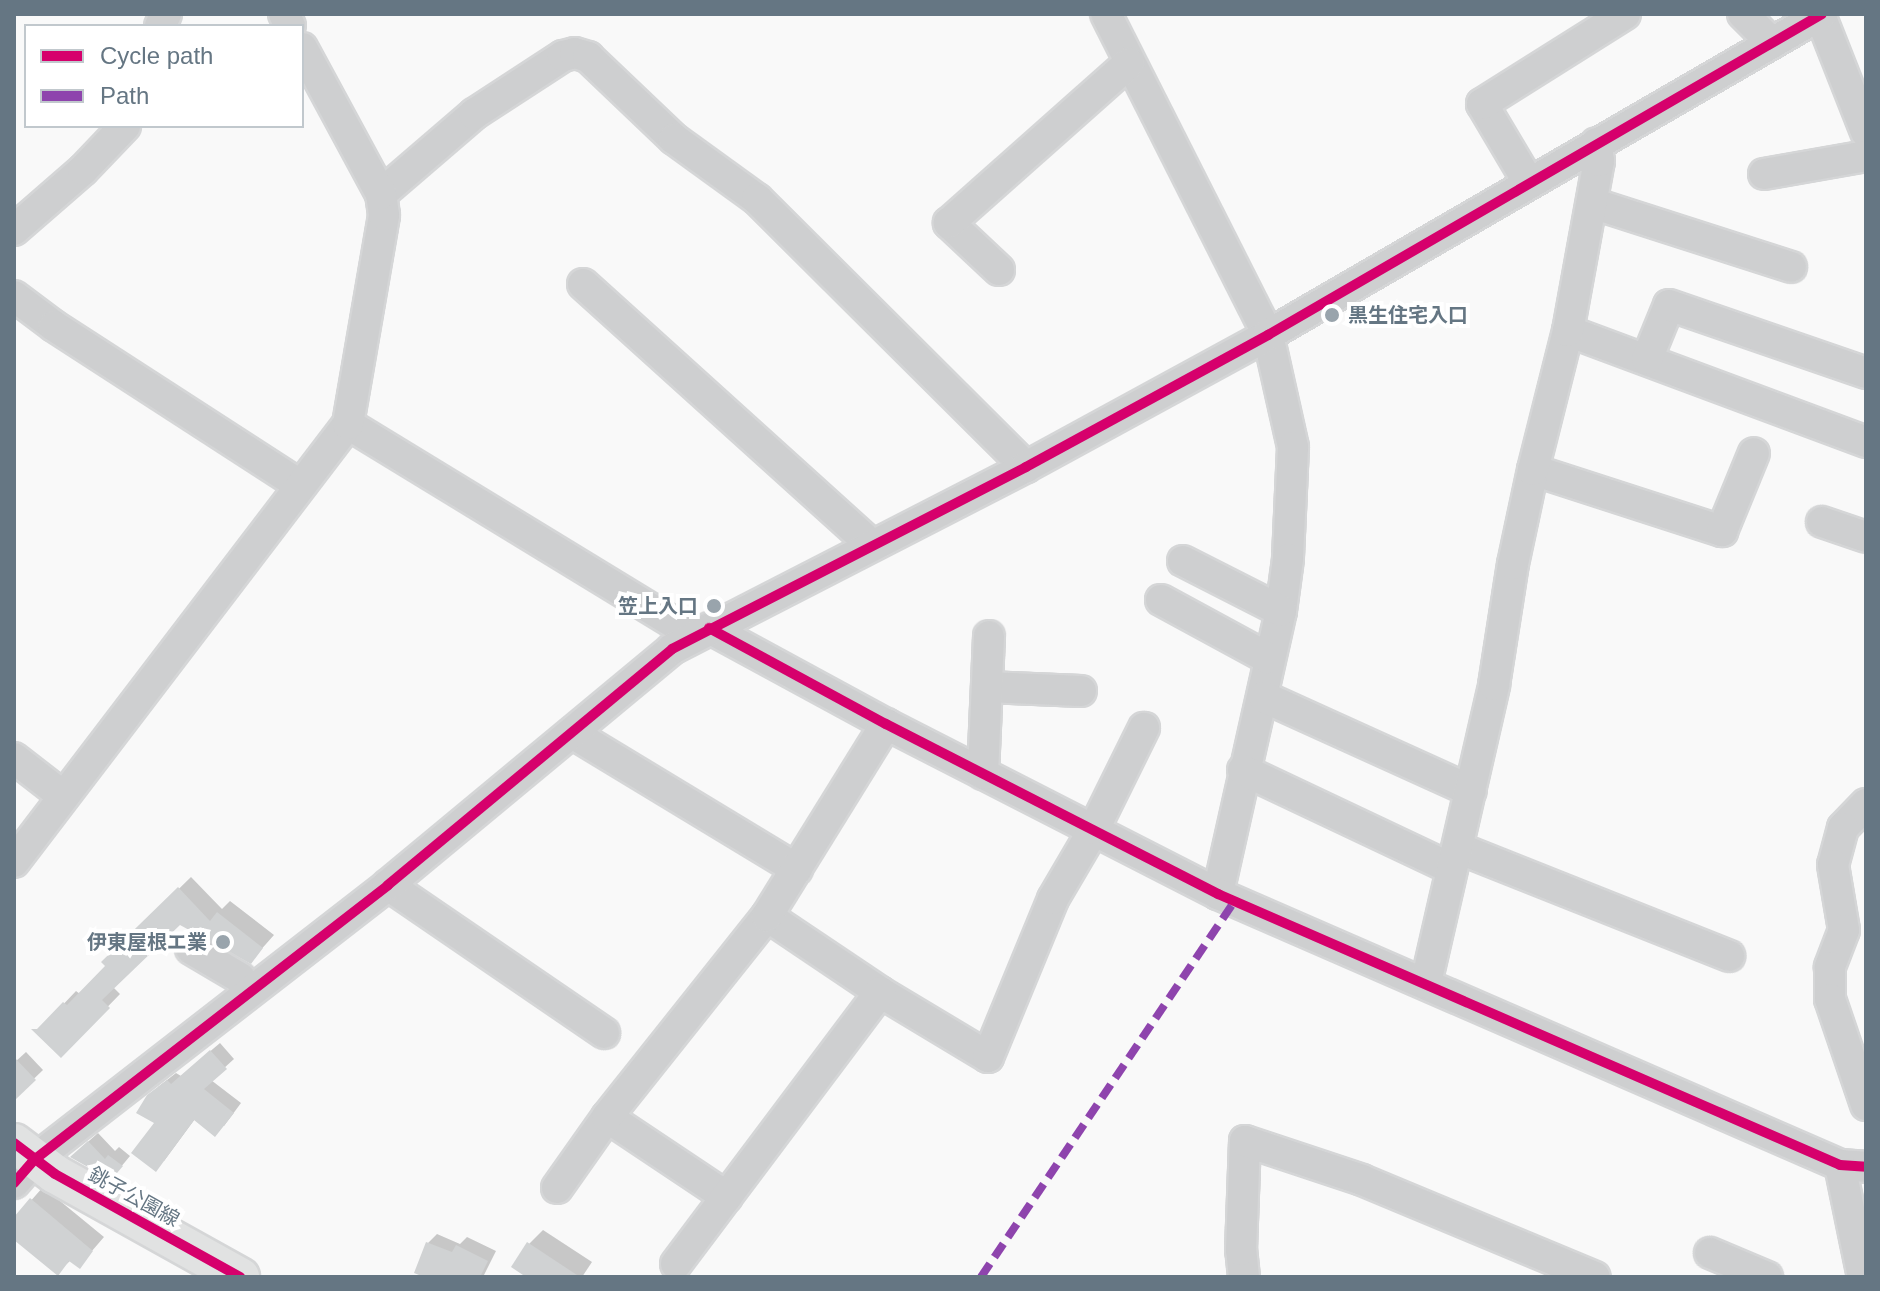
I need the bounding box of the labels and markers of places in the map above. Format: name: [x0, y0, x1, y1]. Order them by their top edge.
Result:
place label: 黒生住宅入口: [1348, 303, 1468, 327]
marker: 黒生住宅入口: [1323, 306, 1341, 324]
place label: 笠上入口: [618, 594, 698, 618]
marker: 笠上入口: [705, 597, 723, 615]
place label: 伊東屋根エ業: [87, 930, 207, 954]
marker: 伊東屋根エ業: [214, 933, 232, 951]

